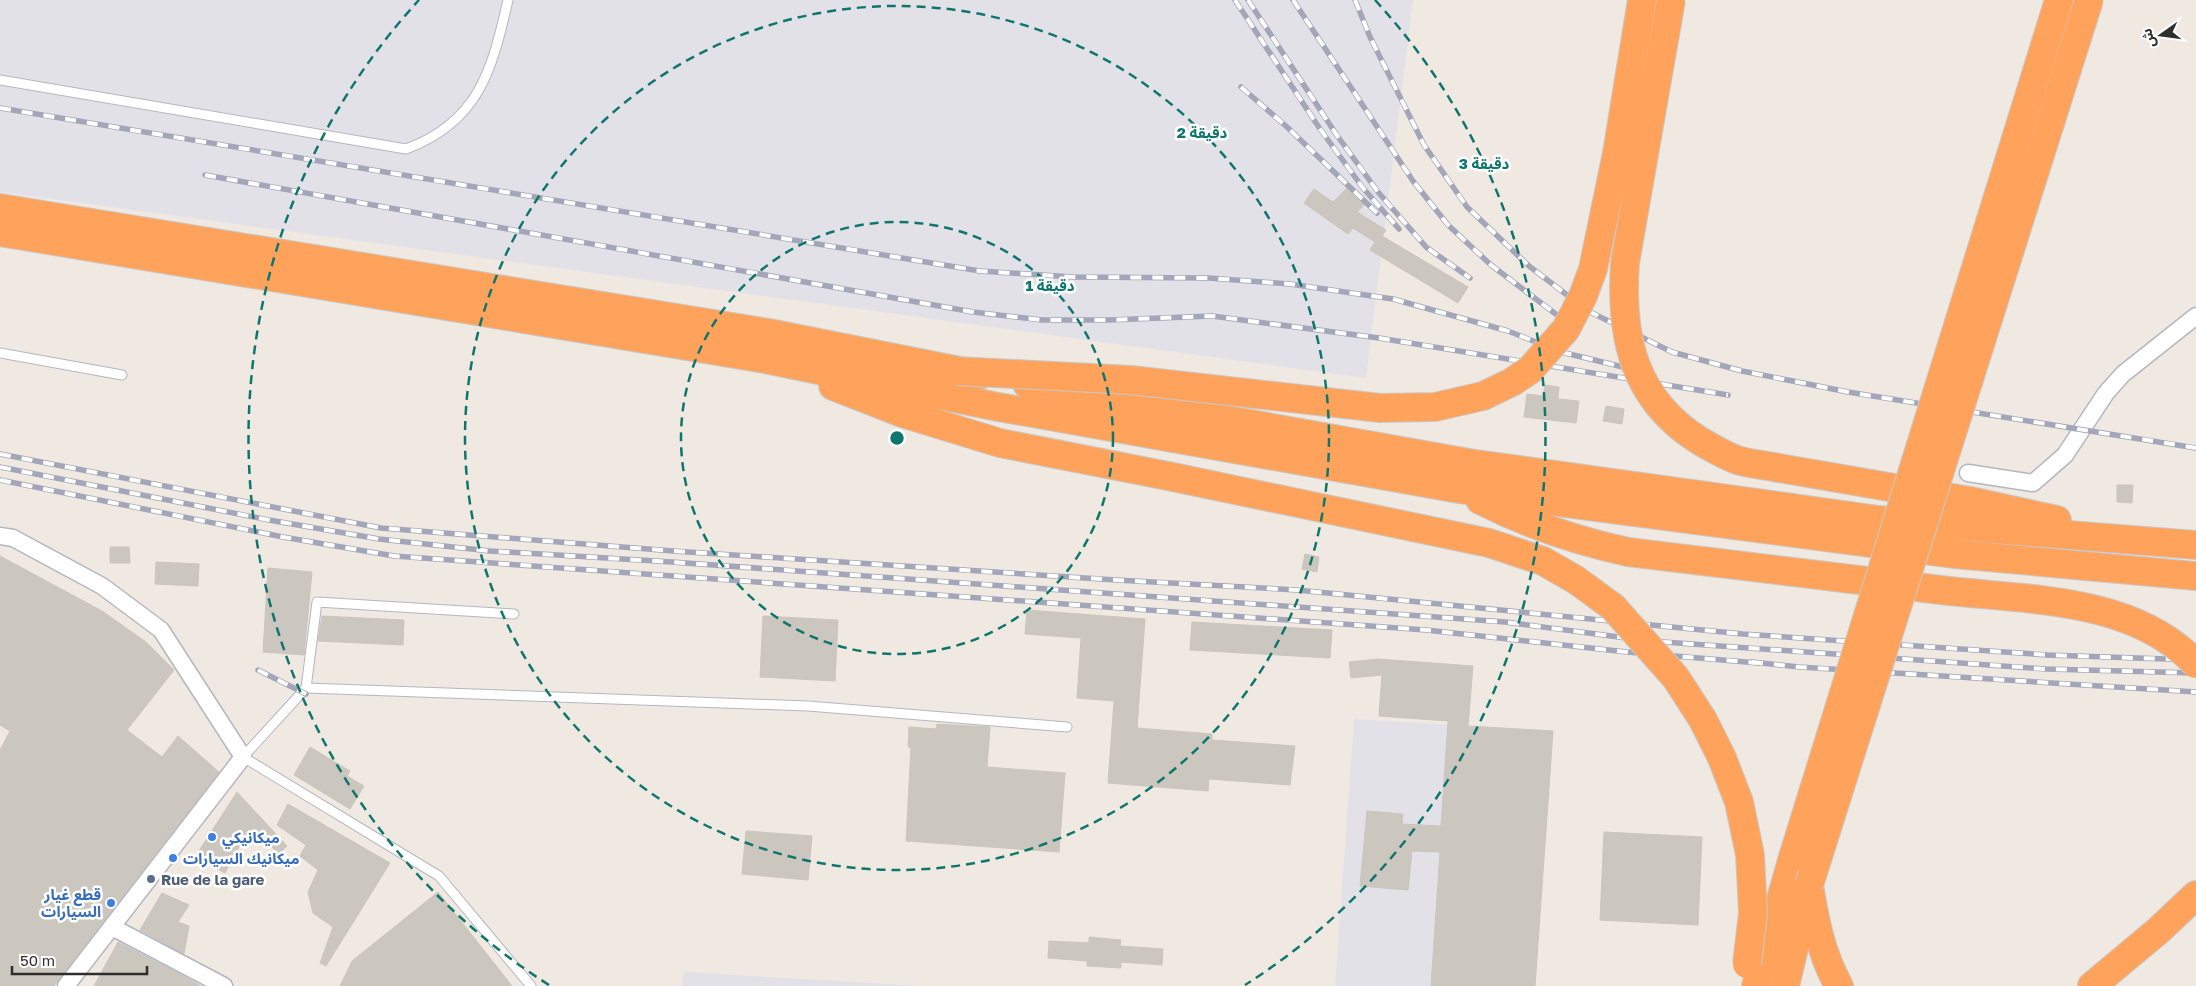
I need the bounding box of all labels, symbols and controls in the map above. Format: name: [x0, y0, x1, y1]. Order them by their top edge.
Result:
north arrow: [2136, 10, 2186, 60]
text: ش: [2137, 27, 2158, 50]
text: 2 دقيقة: [1177, 123, 1228, 141]
text: 3 دقيقة: [1459, 154, 1510, 172]
text: 1 دقيقة: [1025, 276, 1075, 294]
centre of rings: [888, 429, 906, 447]
place label: ميكانيكي: [222, 828, 280, 849]
marker: ميكانيكي: [206, 831, 218, 843]
place label: ميكانيك السيارات: [183, 849, 299, 868]
marker: ميكانيك السيارات: [167, 852, 179, 864]
place label: Rue de la gare: [161, 870, 265, 888]
marker: Rue de la gare: [145, 873, 157, 885]
place label: قطع غيار السيارات: [41, 885, 101, 921]
marker: قطع غيار السيارات: [105, 897, 117, 909]
scale bar: [12, 944, 148, 976]
text: 50 m: [20, 951, 55, 969]

